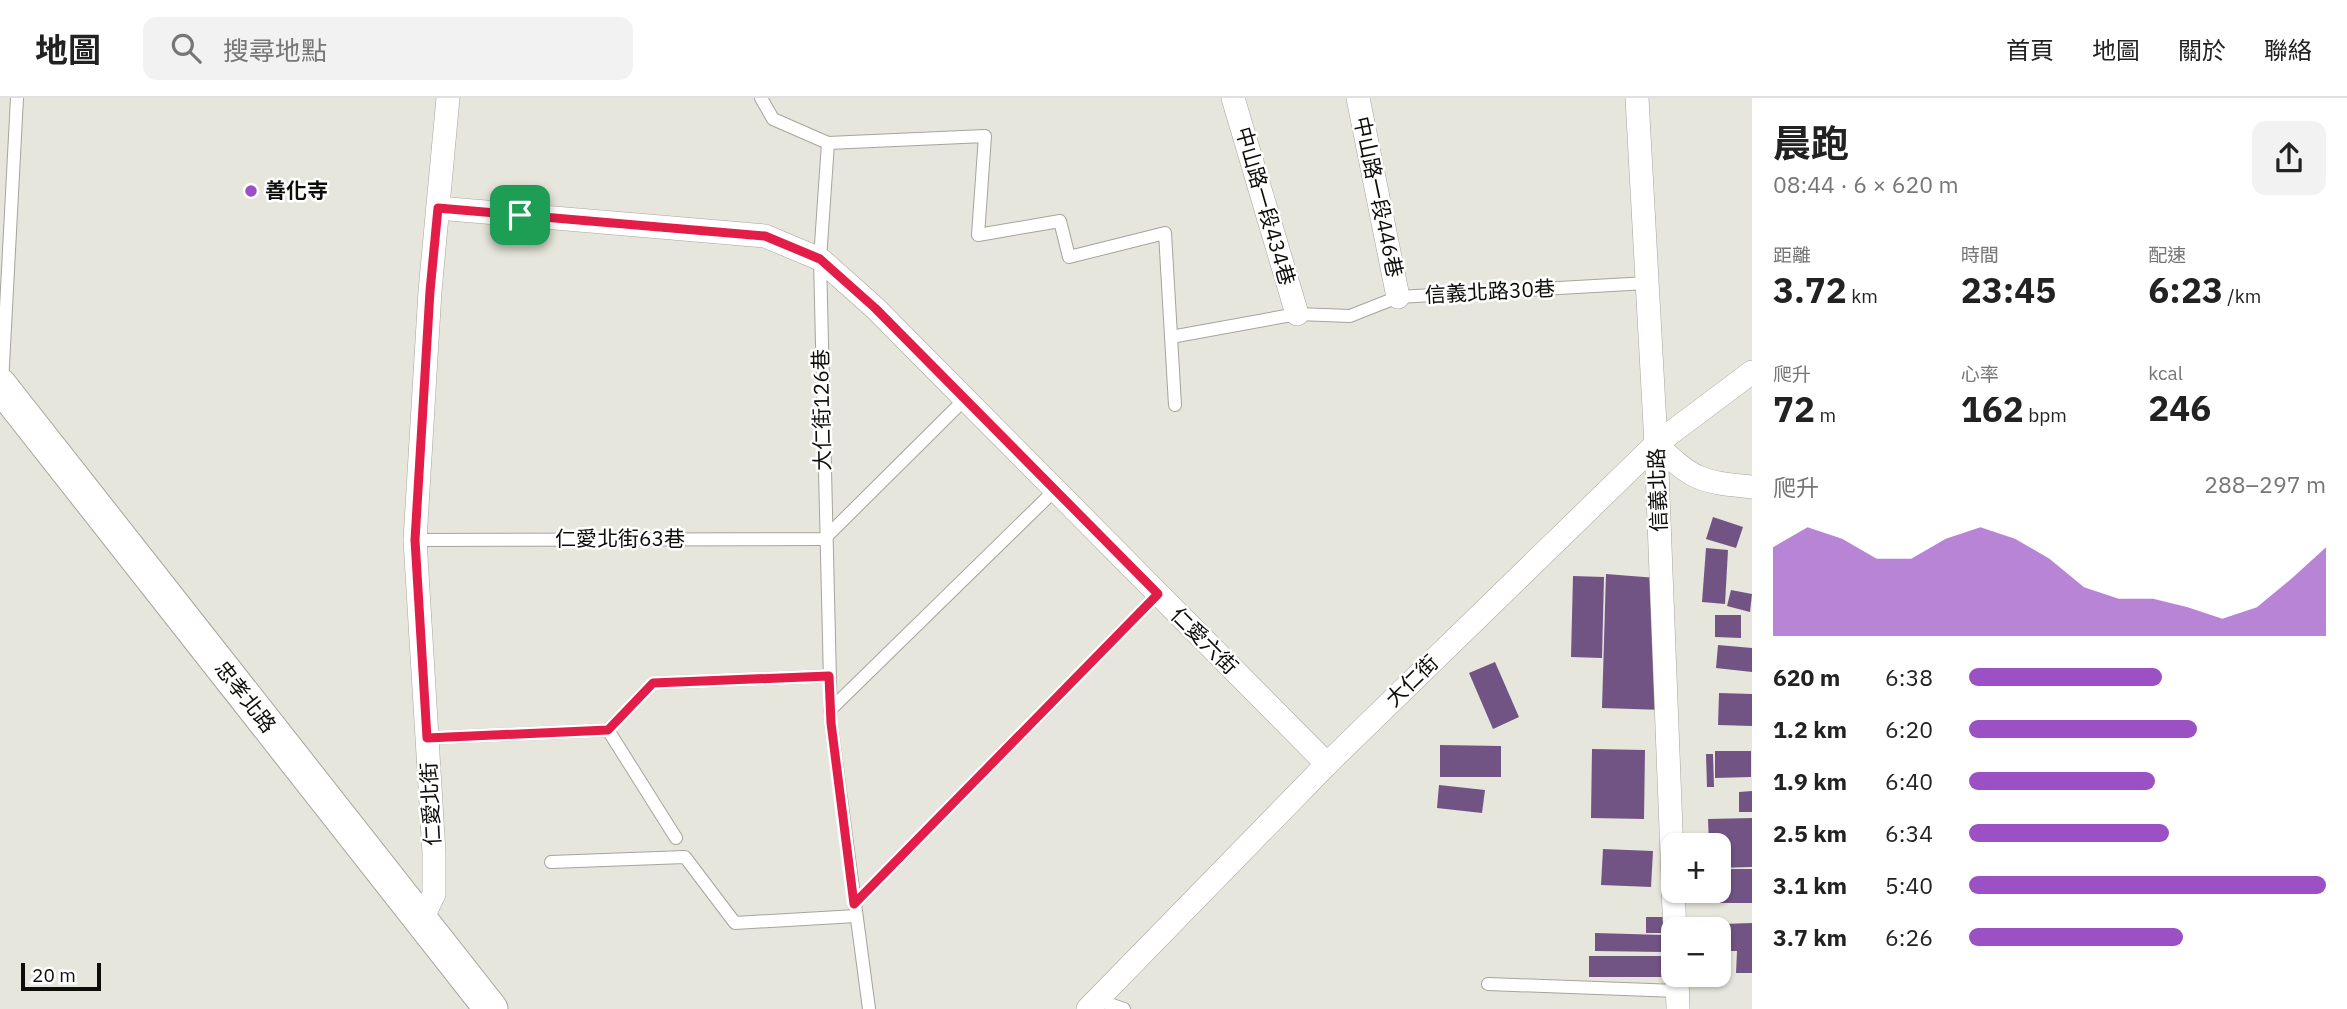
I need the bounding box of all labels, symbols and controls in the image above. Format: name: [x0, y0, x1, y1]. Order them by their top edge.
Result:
search box: [143, 17, 633, 80]
text: 地圖: [35, 28, 101, 71]
icon: search: [167, 29, 205, 67]
text: 搜尋地點: [223, 33, 327, 67]
text: 首頁: [2006, 34, 2054, 66]
text: 地圖: [2092, 34, 2140, 66]
text: 關於: [2178, 34, 2226, 66]
text: 聯絡: [2264, 34, 2312, 66]
street label: 中山路一段446巷: [1348, 114, 1410, 280]
text: 晨跑: [1773, 118, 1849, 167]
button: share: [2252, 121, 2326, 195]
street label: 中山路一段434巷: [1230, 123, 1302, 288]
text: 08:44 · 6 × 620 m: [1773, 169, 1959, 199]
place label: 善化寺: [265, 176, 328, 204]
marker: 善化寺: [243, 183, 259, 199]
pin: [490, 185, 550, 245]
icon: arrive: [501, 196, 539, 234]
text: 距離: [1773, 243, 1811, 267]
text: 時間: [1961, 243, 1999, 267]
text: 配速: [2148, 243, 2186, 267]
text: 3.72: [1773, 267, 1847, 313]
text: 23:45: [1961, 267, 2056, 313]
text: 6:23: [2148, 267, 2223, 313]
street label: 信義北路30巷: [1424, 274, 1556, 308]
text: km: [1847, 284, 1878, 308]
text: /km: [2223, 284, 2261, 308]
street label: 大仁街126巷: [806, 349, 836, 471]
text: kcal: [2148, 361, 2183, 385]
text: 爬升: [1773, 362, 1811, 386]
text: 心率: [1961, 362, 1999, 386]
text: 246: [2148, 385, 2211, 431]
text: 72: [1773, 386, 1815, 432]
text: 162: [1961, 386, 2024, 432]
text: m: [1815, 403, 1836, 427]
text: bpm: [2024, 403, 2067, 427]
street label: 信義北路: [1642, 448, 1672, 532]
text: 288–297 m: [2204, 469, 2326, 499]
text: 爬升: [1773, 472, 1819, 502]
street label: 仁愛北街63巷: [555, 524, 685, 552]
street label: 仁愛六街: [1165, 601, 1244, 680]
street label: 大仁街: [1379, 648, 1444, 712]
street label: 忠孝北路: [209, 655, 283, 738]
text: 620 m: [1773, 662, 1840, 692]
text: 6:38: [1885, 662, 1933, 692]
text: 1.2 km: [1773, 714, 1847, 744]
text: 6:20: [1885, 714, 1933, 744]
street label: 仁愛北街: [414, 761, 446, 847]
text: 1.9 km: [1773, 766, 1847, 796]
text: 6:40: [1885, 766, 1933, 796]
text: 2.5 km: [1773, 818, 1847, 848]
text: 6:34: [1885, 818, 1933, 848]
map controls: [1661, 833, 1731, 987]
button: +: [1661, 833, 1731, 903]
text: 3.1 km: [1773, 870, 1847, 900]
text: 5:40: [1885, 870, 1933, 900]
button: −: [1661, 917, 1731, 987]
text: 3.7 km: [1773, 922, 1847, 952]
text: 6:26: [1885, 922, 1933, 952]
scale bar: [21, 960, 102, 992]
text: 20 m: [32, 963, 76, 987]

